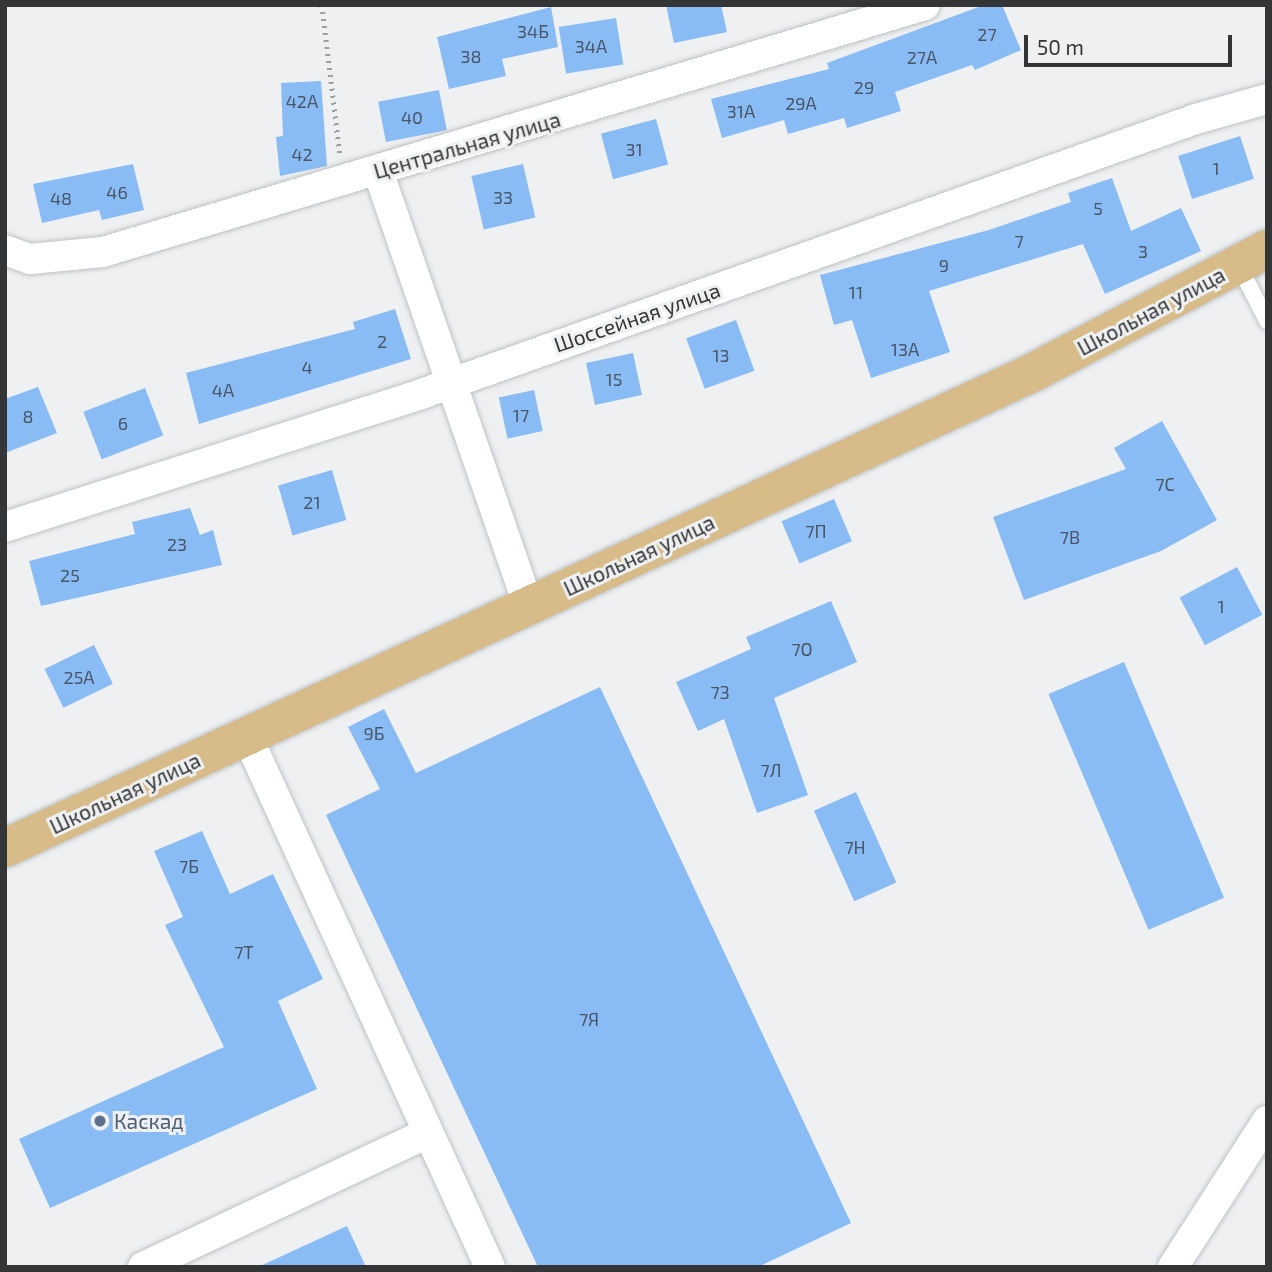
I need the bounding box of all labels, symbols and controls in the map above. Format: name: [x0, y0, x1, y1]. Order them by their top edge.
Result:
house number: 34Б: [517, 20, 549, 42]
scale bar: [1027, 21, 1235, 65]
house number: 27: [977, 23, 997, 45]
text: 50 m: [1037, 34, 1084, 59]
house number: 34А: [575, 35, 607, 57]
house number: 38: [461, 45, 481, 67]
house number: 27А: [907, 46, 937, 68]
house number: 29: [854, 76, 874, 98]
house number: 42А: [286, 90, 318, 112]
house number: 29А: [785, 92, 817, 114]
house number: 31А: [727, 100, 755, 122]
street label: Центральная улица: [371, 106, 563, 184]
house number: 40: [401, 106, 423, 128]
house number: 31: [625, 138, 643, 160]
house number: 42: [291, 143, 313, 165]
house number: 1: [1212, 157, 1220, 179]
house number: 46: [106, 181, 128, 203]
house number: 33: [493, 186, 513, 208]
house number: 48: [50, 187, 72, 209]
house number: 5: [1093, 197, 1103, 219]
house number: 7: [1014, 230, 1024, 252]
house number: 3: [1138, 240, 1148, 262]
house number: 9: [939, 254, 949, 276]
street label: Школьная улица: [1073, 261, 1229, 361]
street label: Шоссейная улица: [551, 277, 723, 357]
house number: 11: [849, 281, 863, 303]
house number: 2: [377, 330, 387, 352]
house number: 13А: [891, 338, 919, 360]
house number: 13: [712, 344, 730, 366]
house number: 4: [301, 356, 313, 378]
house number: 15: [606, 368, 622, 390]
house number: 4А: [212, 379, 234, 401]
house number: 17: [513, 404, 529, 426]
house number: 8: [23, 405, 33, 427]
house number: 6: [118, 412, 128, 434]
house number: 7С: [1155, 473, 1175, 495]
house number: 21: [303, 491, 321, 513]
street label: Школьная улица: [559, 509, 719, 601]
house number: 7П: [805, 520, 827, 542]
house number: 7В: [1060, 526, 1080, 548]
house number: 23: [167, 533, 187, 555]
house number: 25: [60, 564, 80, 586]
house number: 1: [1217, 595, 1225, 617]
house number: 7О: [791, 638, 813, 660]
house number: 25А: [64, 666, 94, 688]
house number: 7З: [710, 681, 730, 703]
house number: 9Б: [363, 722, 385, 744]
street label: Школьная улица: [45, 747, 205, 839]
house number: 7Л: [761, 759, 781, 781]
house number: 7Н: [844, 836, 866, 858]
house number: 7Б: [179, 855, 199, 877]
house number: 7Т: [234, 941, 254, 963]
house number: 7Я: [579, 1008, 599, 1030]
place label: Каскад: [114, 1108, 184, 1134]
marker: Каскад: [92, 1113, 108, 1129]

